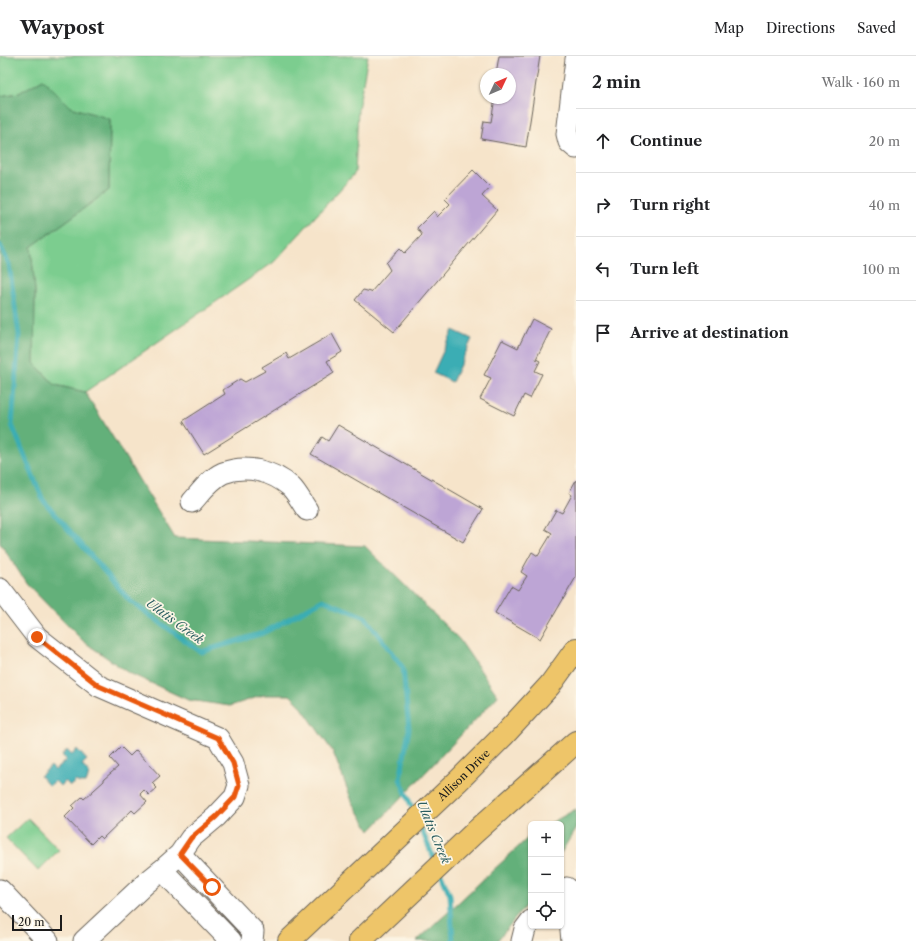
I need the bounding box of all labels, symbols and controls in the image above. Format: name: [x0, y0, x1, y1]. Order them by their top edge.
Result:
text: Waypost: [20, 16, 104, 39]
text: Map: [714, 19, 744, 37]
text: Directions: [766, 19, 835, 37]
text: Saved: [857, 19, 896, 37]
north arrow: [480, 68, 516, 104]
text: 2 min: [592, 72, 641, 92]
text: Walk · 160 m: [821, 74, 900, 90]
icon: ahead: [592, 130, 614, 152]
text: Continue: [630, 131, 702, 150]
text: 20 m: [869, 133, 900, 149]
icon: right: [592, 194, 614, 216]
text: Turn right: [630, 195, 710, 214]
text: 40 m: [869, 197, 900, 213]
icon: left: [592, 258, 614, 280]
text: Turn left: [630, 259, 699, 278]
text: 100 m: [862, 261, 900, 277]
icon: arrive: [592, 322, 614, 344]
text: Arrive at destination: [630, 323, 789, 342]
water label: Ulatis Creek: [143, 595, 207, 647]
route end: [28, 628, 46, 646]
street label: Allison Drive: [434, 746, 493, 804]
water label: Ulatis Creek: [414, 798, 454, 867]
map controls: [528, 821, 564, 929]
button: +: [528, 821, 564, 857]
button: −: [528, 857, 564, 893]
route start: [203, 878, 221, 896]
button: locate: [528, 893, 564, 929]
scale bar: [12, 913, 62, 932]
text: 20 m: [18, 915, 44, 929]

